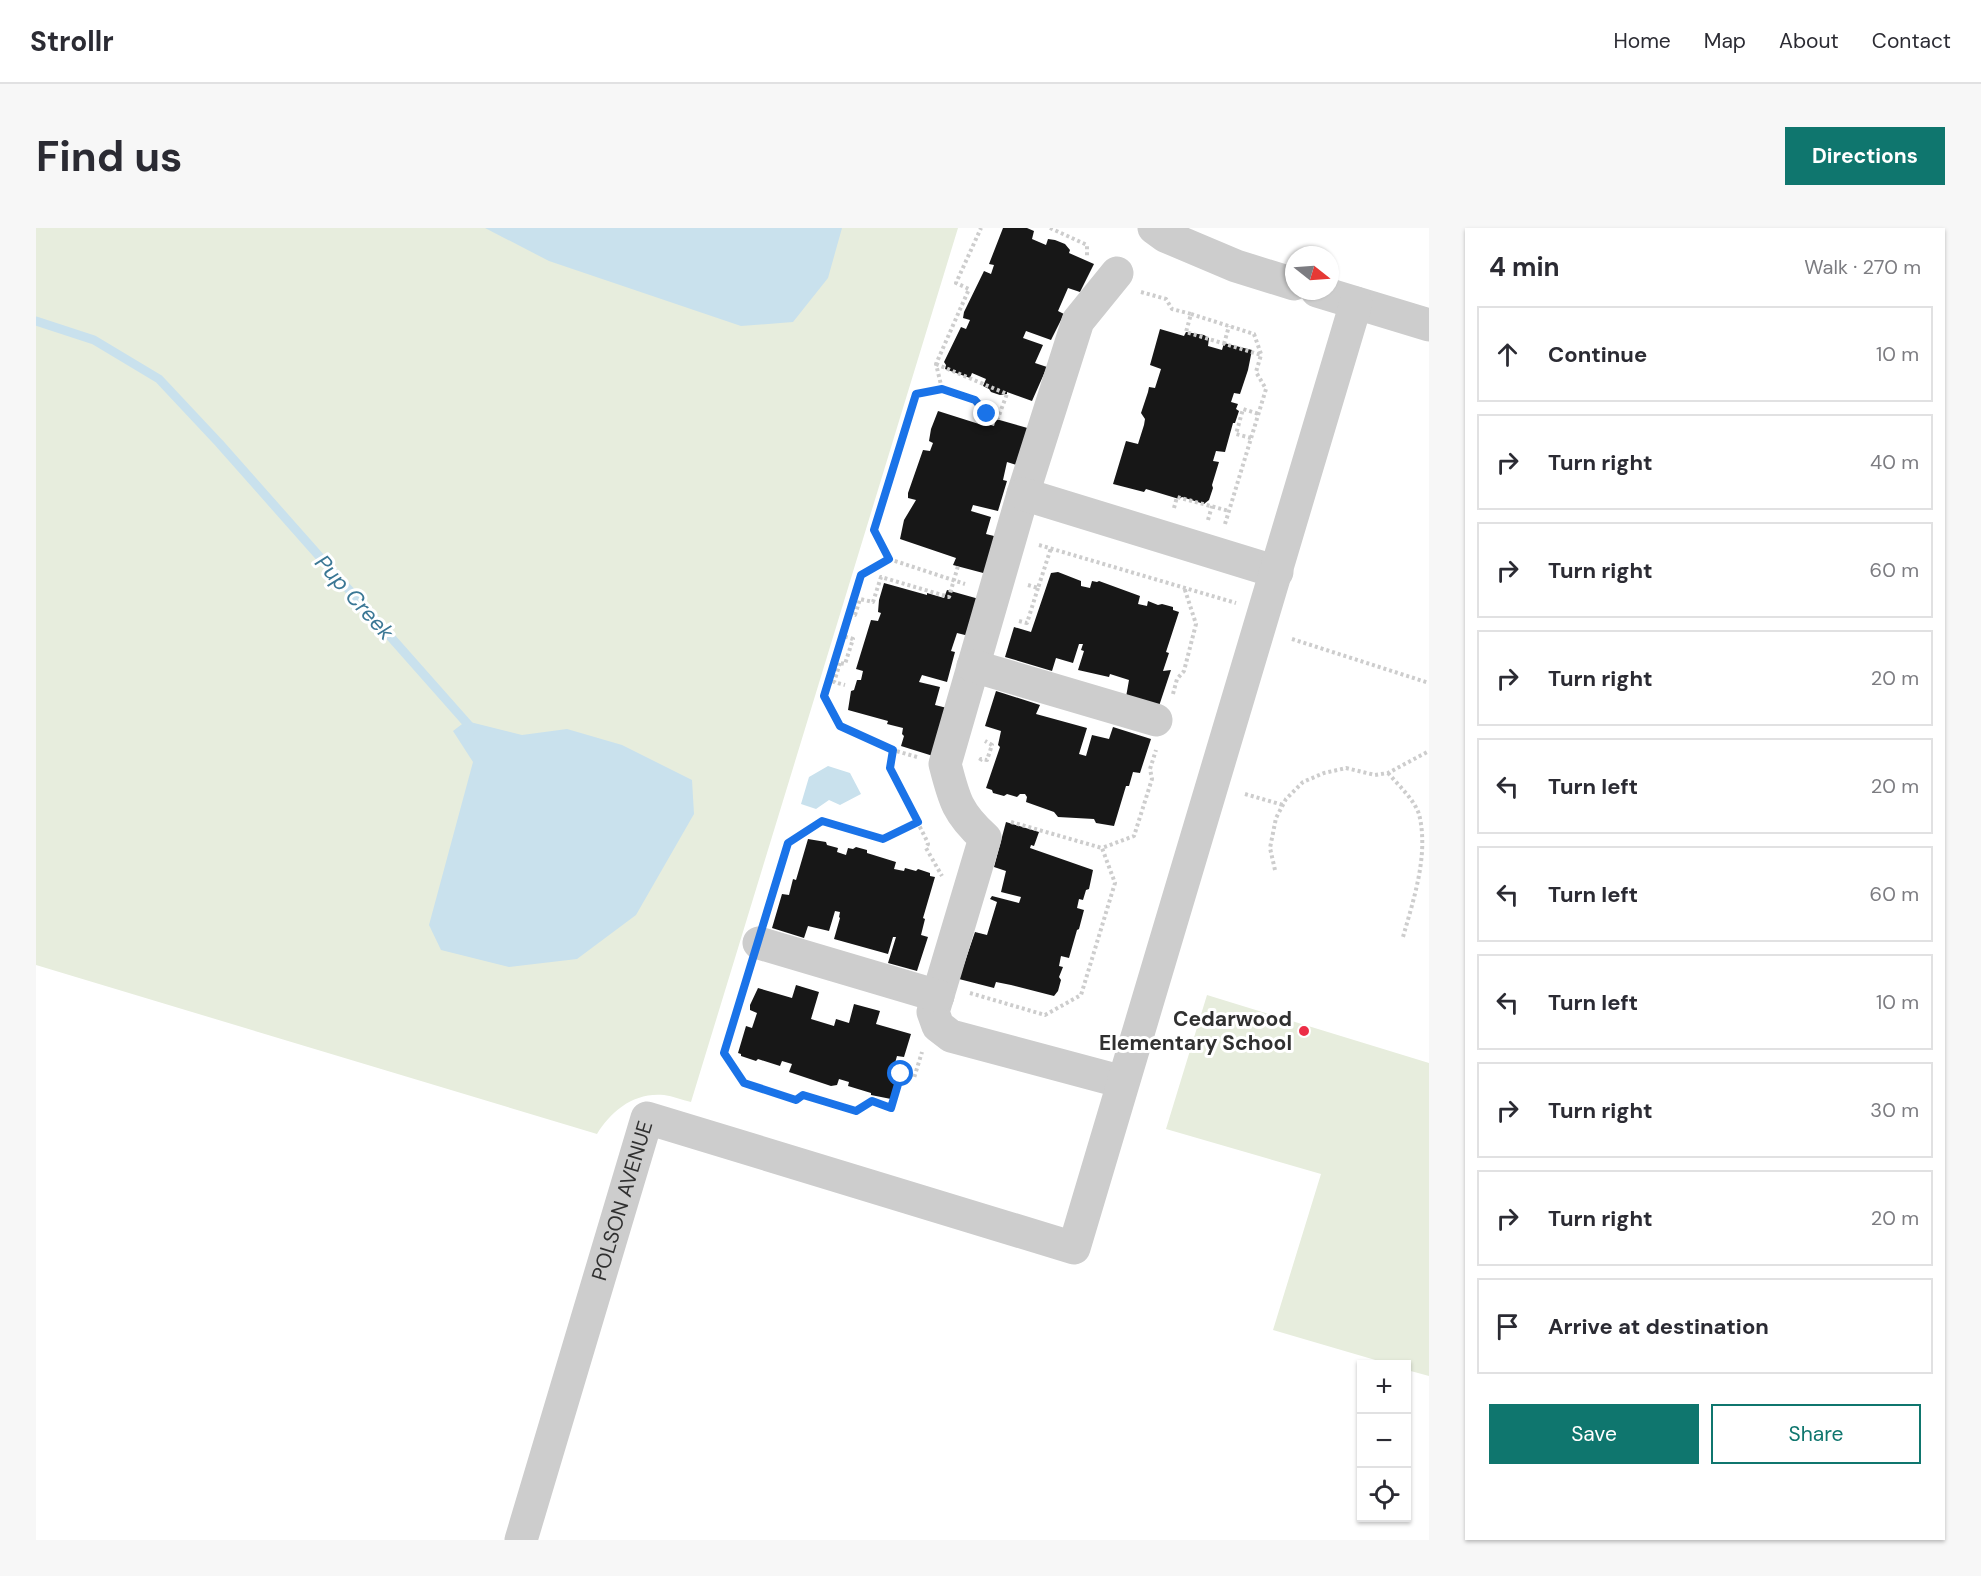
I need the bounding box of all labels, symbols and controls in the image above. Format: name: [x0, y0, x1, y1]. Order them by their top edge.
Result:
text: Strollr: [30, 23, 114, 60]
text: Home: [1613, 27, 1671, 55]
text: Map: [1704, 27, 1746, 55]
text: About: [1779, 27, 1839, 55]
text: Contact: [1872, 27, 1951, 55]
button: Directions: [1785, 127, 1945, 185]
text: Find us: [36, 129, 182, 184]
north arrow: [1285, 246, 1339, 300]
text: 4 min: [1489, 250, 1560, 284]
text: Walk · 270 m: [1804, 254, 1921, 280]
icon: ahead: [1491, 338, 1524, 371]
text: Continue: [1548, 340, 1647, 369]
text: 10 m: [1876, 341, 1919, 367]
route end: [973, 400, 999, 426]
icon: right: [1491, 446, 1524, 479]
text: Turn right: [1548, 448, 1653, 477]
text: 40 m: [1870, 449, 1919, 475]
water label: Pup Creek: [309, 548, 401, 647]
icon: right: [1491, 554, 1524, 587]
text: Turn right: [1548, 556, 1653, 585]
text: 60 m: [1870, 557, 1919, 583]
icon: right: [1491, 662, 1524, 695]
text: Turn right: [1548, 664, 1653, 693]
text: 20 m: [1871, 665, 1919, 691]
icon: left: [1491, 770, 1524, 803]
text: Turn left: [1548, 772, 1638, 801]
text: 20 m: [1871, 773, 1919, 799]
icon: left: [1491, 878, 1524, 911]
text: Turn left: [1548, 880, 1638, 909]
text: 60 m: [1870, 881, 1919, 907]
icon: left: [1491, 986, 1524, 1019]
text: Turn left: [1548, 988, 1638, 1017]
text: 10 m: [1876, 989, 1919, 1015]
place label: Cedarwood Elementary School: [1099, 1005, 1292, 1057]
marker: Cedarwood Elementary School: [1297, 1024, 1311, 1038]
route start: [887, 1060, 913, 1086]
icon: right: [1491, 1094, 1524, 1127]
text: Turn right: [1548, 1096, 1653, 1125]
text: 30 m: [1870, 1097, 1919, 1123]
street label: POLSON AVENUE: [585, 1118, 659, 1284]
icon: right: [1491, 1202, 1524, 1235]
text: Turn right: [1548, 1204, 1653, 1233]
text: 20 m: [1871, 1205, 1919, 1231]
icon: arrive: [1491, 1310, 1524, 1343]
text: Arrive at destination: [1548, 1312, 1769, 1341]
map controls: [1357, 1360, 1411, 1522]
button: +: [1357, 1360, 1411, 1414]
button: Save: [1489, 1404, 1699, 1464]
button: Share: [1711, 1404, 1921, 1464]
button: −: [1357, 1414, 1411, 1468]
button: locate: [1357, 1468, 1411, 1522]

